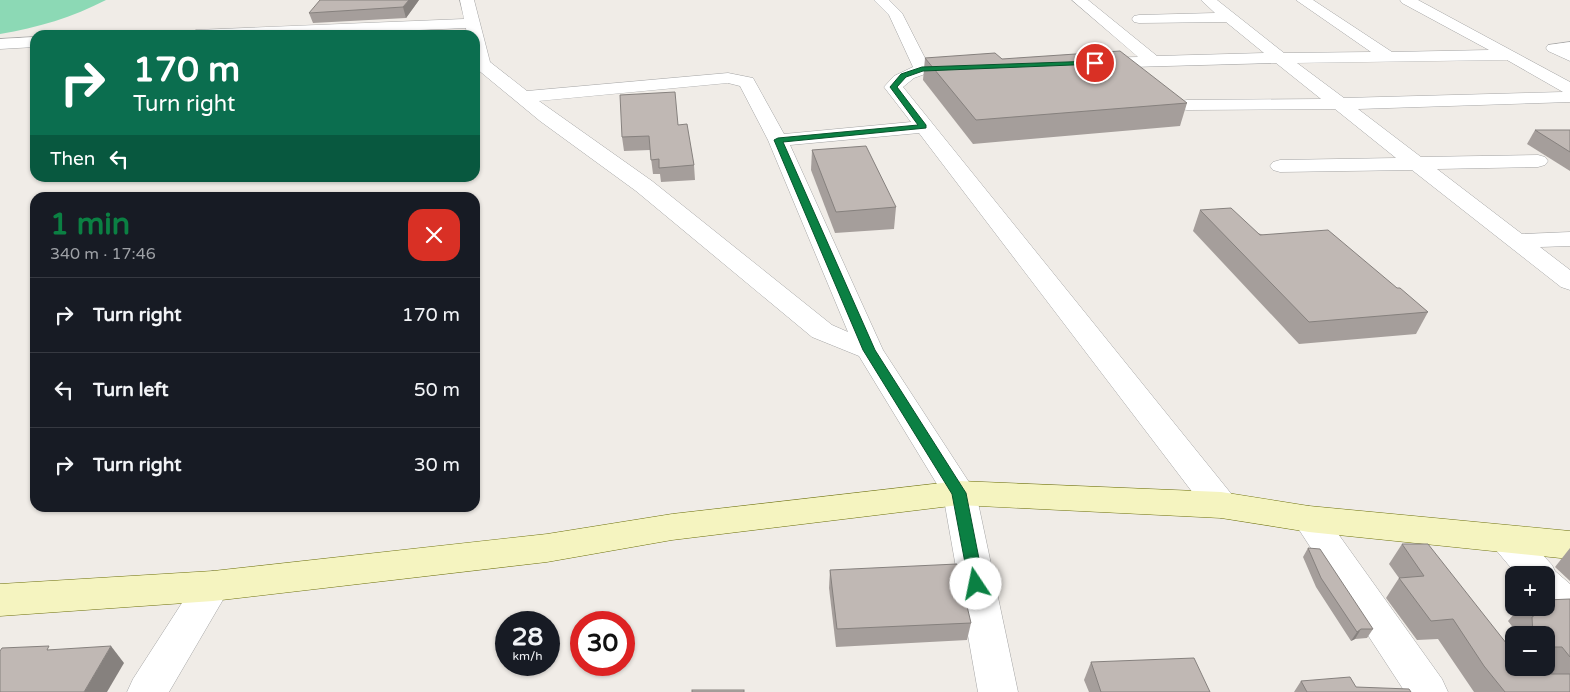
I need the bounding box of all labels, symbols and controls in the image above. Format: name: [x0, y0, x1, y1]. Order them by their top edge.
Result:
pin: [1074, 42, 1116, 84]
text: 170 m: [133, 49, 240, 91]
icon: arrive: [1081, 49, 1109, 77]
icon: right: [50, 50, 115, 115]
text: Turn right: [133, 91, 235, 117]
icon: left: [105, 145, 133, 173]
text: Then: [50, 148, 95, 170]
text: 1 min: [50, 206, 130, 243]
button: close: [408, 209, 460, 261]
text: 340 m · 17:46: [50, 244, 156, 264]
icon: right: [50, 301, 78, 329]
text: Turn right: [93, 304, 181, 326]
text: 170 m: [402, 304, 460, 326]
icon: left: [50, 376, 78, 404]
text: Turn left: [93, 379, 169, 401]
text: 50 m: [414, 379, 460, 401]
icon: right: [50, 451, 78, 479]
text: Turn right: [93, 454, 181, 476]
text: 30 m: [414, 454, 460, 476]
position arrow: [949, 557, 1001, 609]
map controls: [1505, 566, 1555, 676]
button: +: [1505, 566, 1555, 616]
speed limit sign: 30: [570, 611, 635, 676]
text: 28: [512, 622, 543, 652]
button: −: [1505, 626, 1555, 676]
text: km/h: [512, 649, 543, 663]

